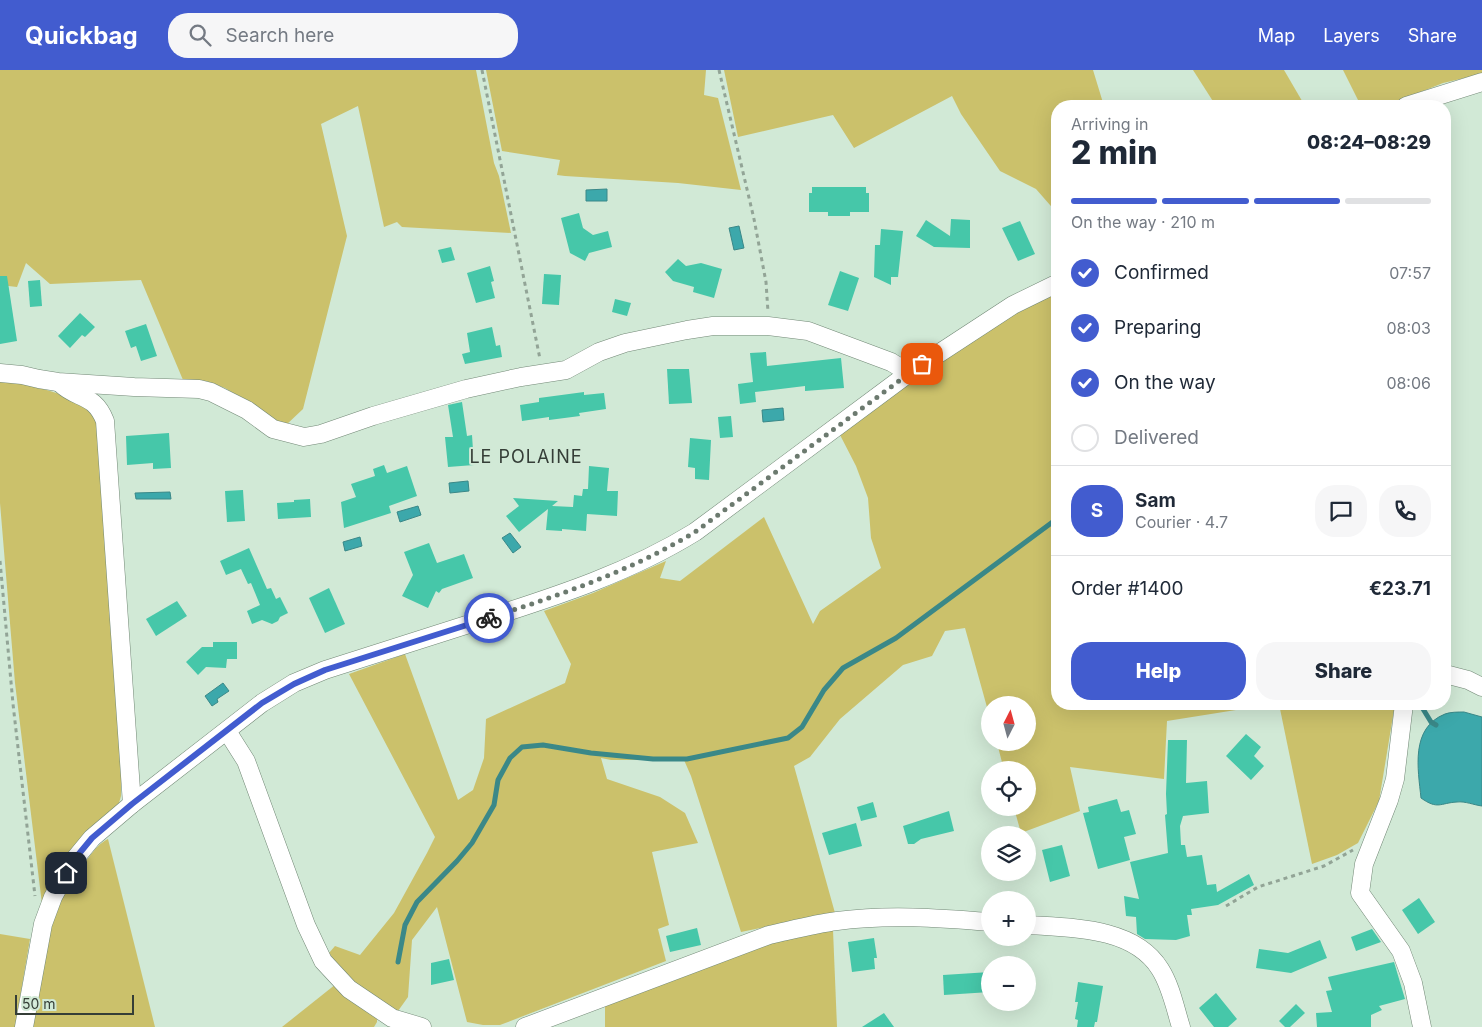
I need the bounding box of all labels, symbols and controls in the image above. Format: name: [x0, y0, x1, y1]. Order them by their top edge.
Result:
search box: [168, 13, 518, 58]
text: Quickbag: [25, 21, 138, 50]
icon: search: [186, 21, 214, 49]
text: Search here: [226, 24, 334, 47]
text: Map: [1258, 25, 1295, 46]
text: Layers: [1323, 25, 1380, 46]
text: Share: [1408, 25, 1457, 46]
text: Arriving in: [1071, 114, 1148, 134]
text: 08:24–08:29: [1307, 131, 1431, 154]
text: 2 min: [1071, 133, 1157, 172]
text: On the way · 210 m: [1071, 212, 1215, 232]
icon: check: [1071, 259, 1099, 287]
text: Confirmed: [1114, 261, 1209, 284]
text: 07:57: [1389, 263, 1431, 283]
icon: check: [1071, 314, 1099, 342]
text: Preparing: [1114, 316, 1201, 339]
text: 08:03: [1386, 318, 1431, 338]
pin: [901, 343, 943, 385]
icon: bag: [908, 350, 936, 378]
icon: check: [1071, 369, 1099, 397]
text: On the way: [1114, 371, 1216, 394]
text: 08:06: [1386, 373, 1431, 393]
text: Delivered: [1114, 426, 1199, 449]
district label: LE POLAINE: [469, 446, 583, 467]
button: chat: [1315, 485, 1367, 537]
button: phone: [1379, 485, 1431, 537]
text: Sam: [1135, 489, 1176, 512]
text: S: [1091, 499, 1103, 522]
text: Courier · 4.7: [1135, 512, 1228, 532]
text: Order #1400: [1071, 577, 1184, 600]
text: €23.71: [1369, 577, 1431, 600]
courier: [464, 593, 514, 643]
icon: bike: [475, 604, 503, 632]
button: Help: [1071, 642, 1246, 700]
button: Share: [1256, 642, 1431, 700]
north arrow: [981, 696, 1036, 751]
map controls: [981, 696, 1036, 1011]
button: locate: [981, 761, 1036, 816]
button: layers: [981, 826, 1036, 881]
pin: [45, 852, 87, 894]
icon: home: [52, 859, 80, 887]
button: +: [981, 891, 1036, 946]
button: −: [981, 956, 1036, 1011]
scale bar: [15, 992, 134, 1015]
text: 50 m: [22, 995, 56, 1012]

